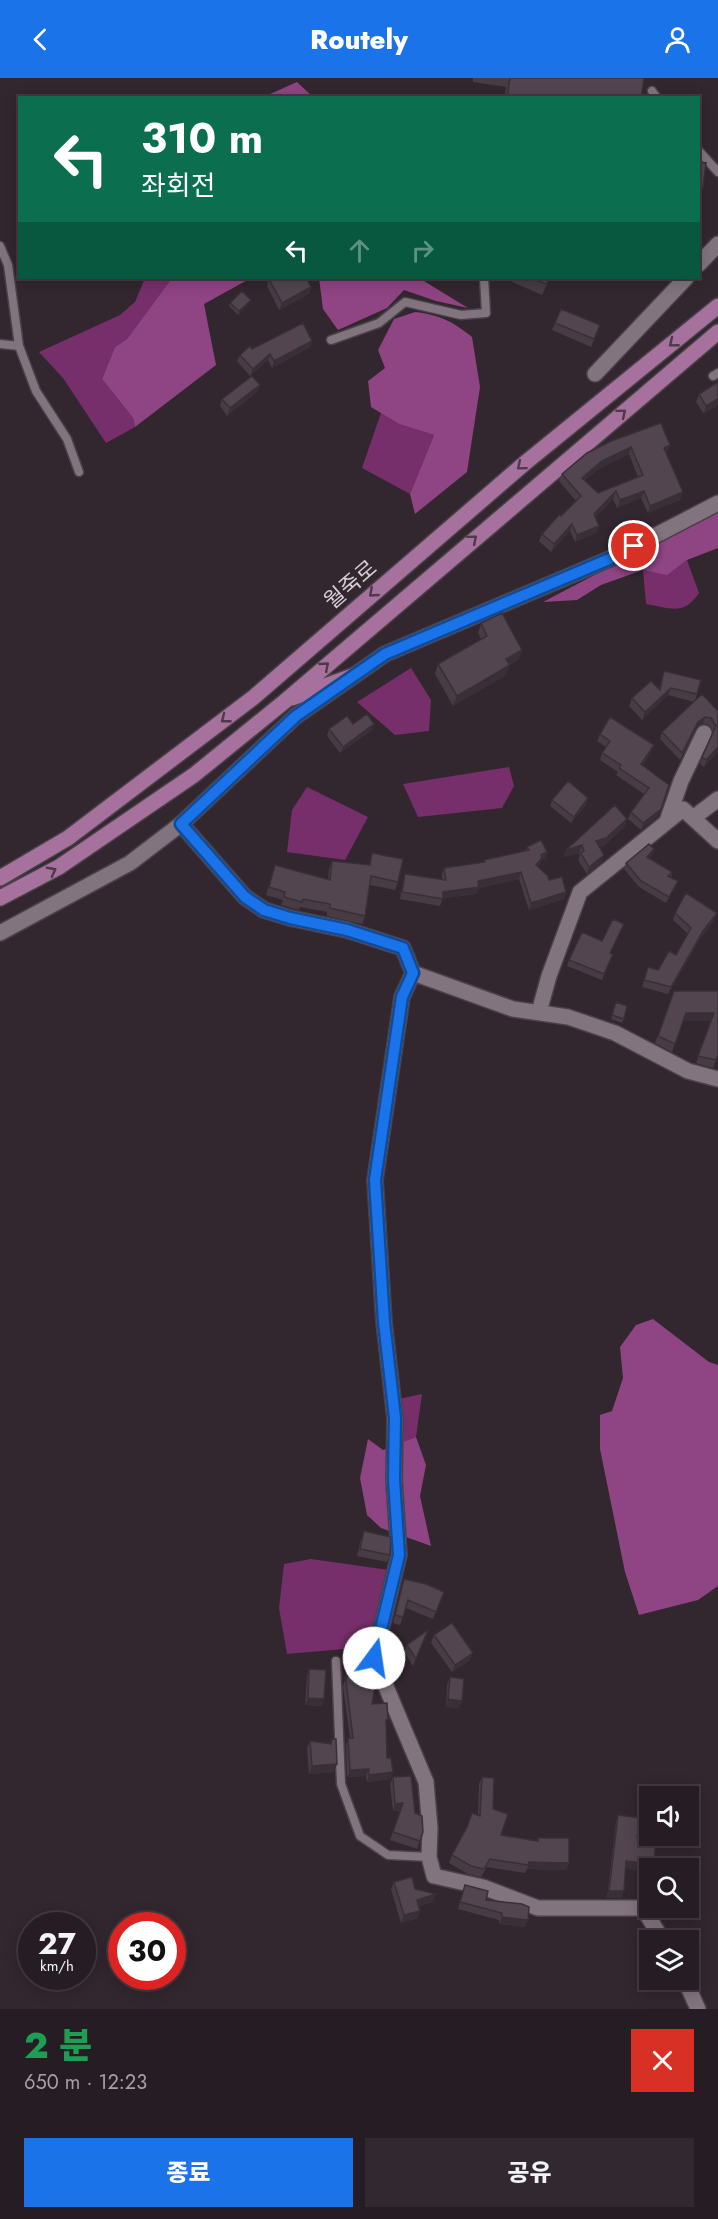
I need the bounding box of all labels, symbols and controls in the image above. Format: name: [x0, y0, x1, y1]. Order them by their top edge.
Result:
text: Routely: [310, 20, 408, 59]
icon: back: [24, 23, 57, 56]
icon: person: [661, 23, 694, 56]
text: 310 m: [141, 108, 263, 169]
icon: left: [42, 120, 120, 198]
text: 좌회전: [141, 166, 216, 205]
icon: left: [280, 234, 313, 267]
icon: ahead: [343, 234, 376, 267]
icon: right: [406, 234, 439, 267]
one-way arrow: [668, 336, 679, 347]
one-way arrow: [615, 409, 626, 420]
one-way arrow: [517, 459, 528, 470]
pin: [608, 520, 659, 571]
icon: arrive: [617, 529, 650, 562]
one-way arrow: [466, 535, 477, 546]
street label: 월죽로: [317, 552, 383, 616]
one-way arrow: [369, 586, 380, 597]
one-way arrow: [318, 662, 329, 673]
one-way arrow: [220, 712, 231, 723]
one-way arrow: [46, 867, 56, 878]
position arrow: [342, 1626, 406, 1690]
map controls: [639, 1786, 699, 1990]
button: sound: [639, 1786, 699, 1846]
button: search: [639, 1858, 699, 1918]
speed limit sign: 30: [108, 1912, 186, 1990]
text: 27: [38, 1922, 76, 1965]
button: layers: [639, 1930, 699, 1990]
text: km/h: [40, 1955, 74, 1977]
text: 2 분: [24, 2019, 92, 2071]
button: close: [631, 2029, 694, 2092]
text: 650 m · 12:23: [24, 2068, 147, 2097]
button: 종료: [24, 2138, 353, 2207]
button: 공유: [365, 2138, 694, 2207]

